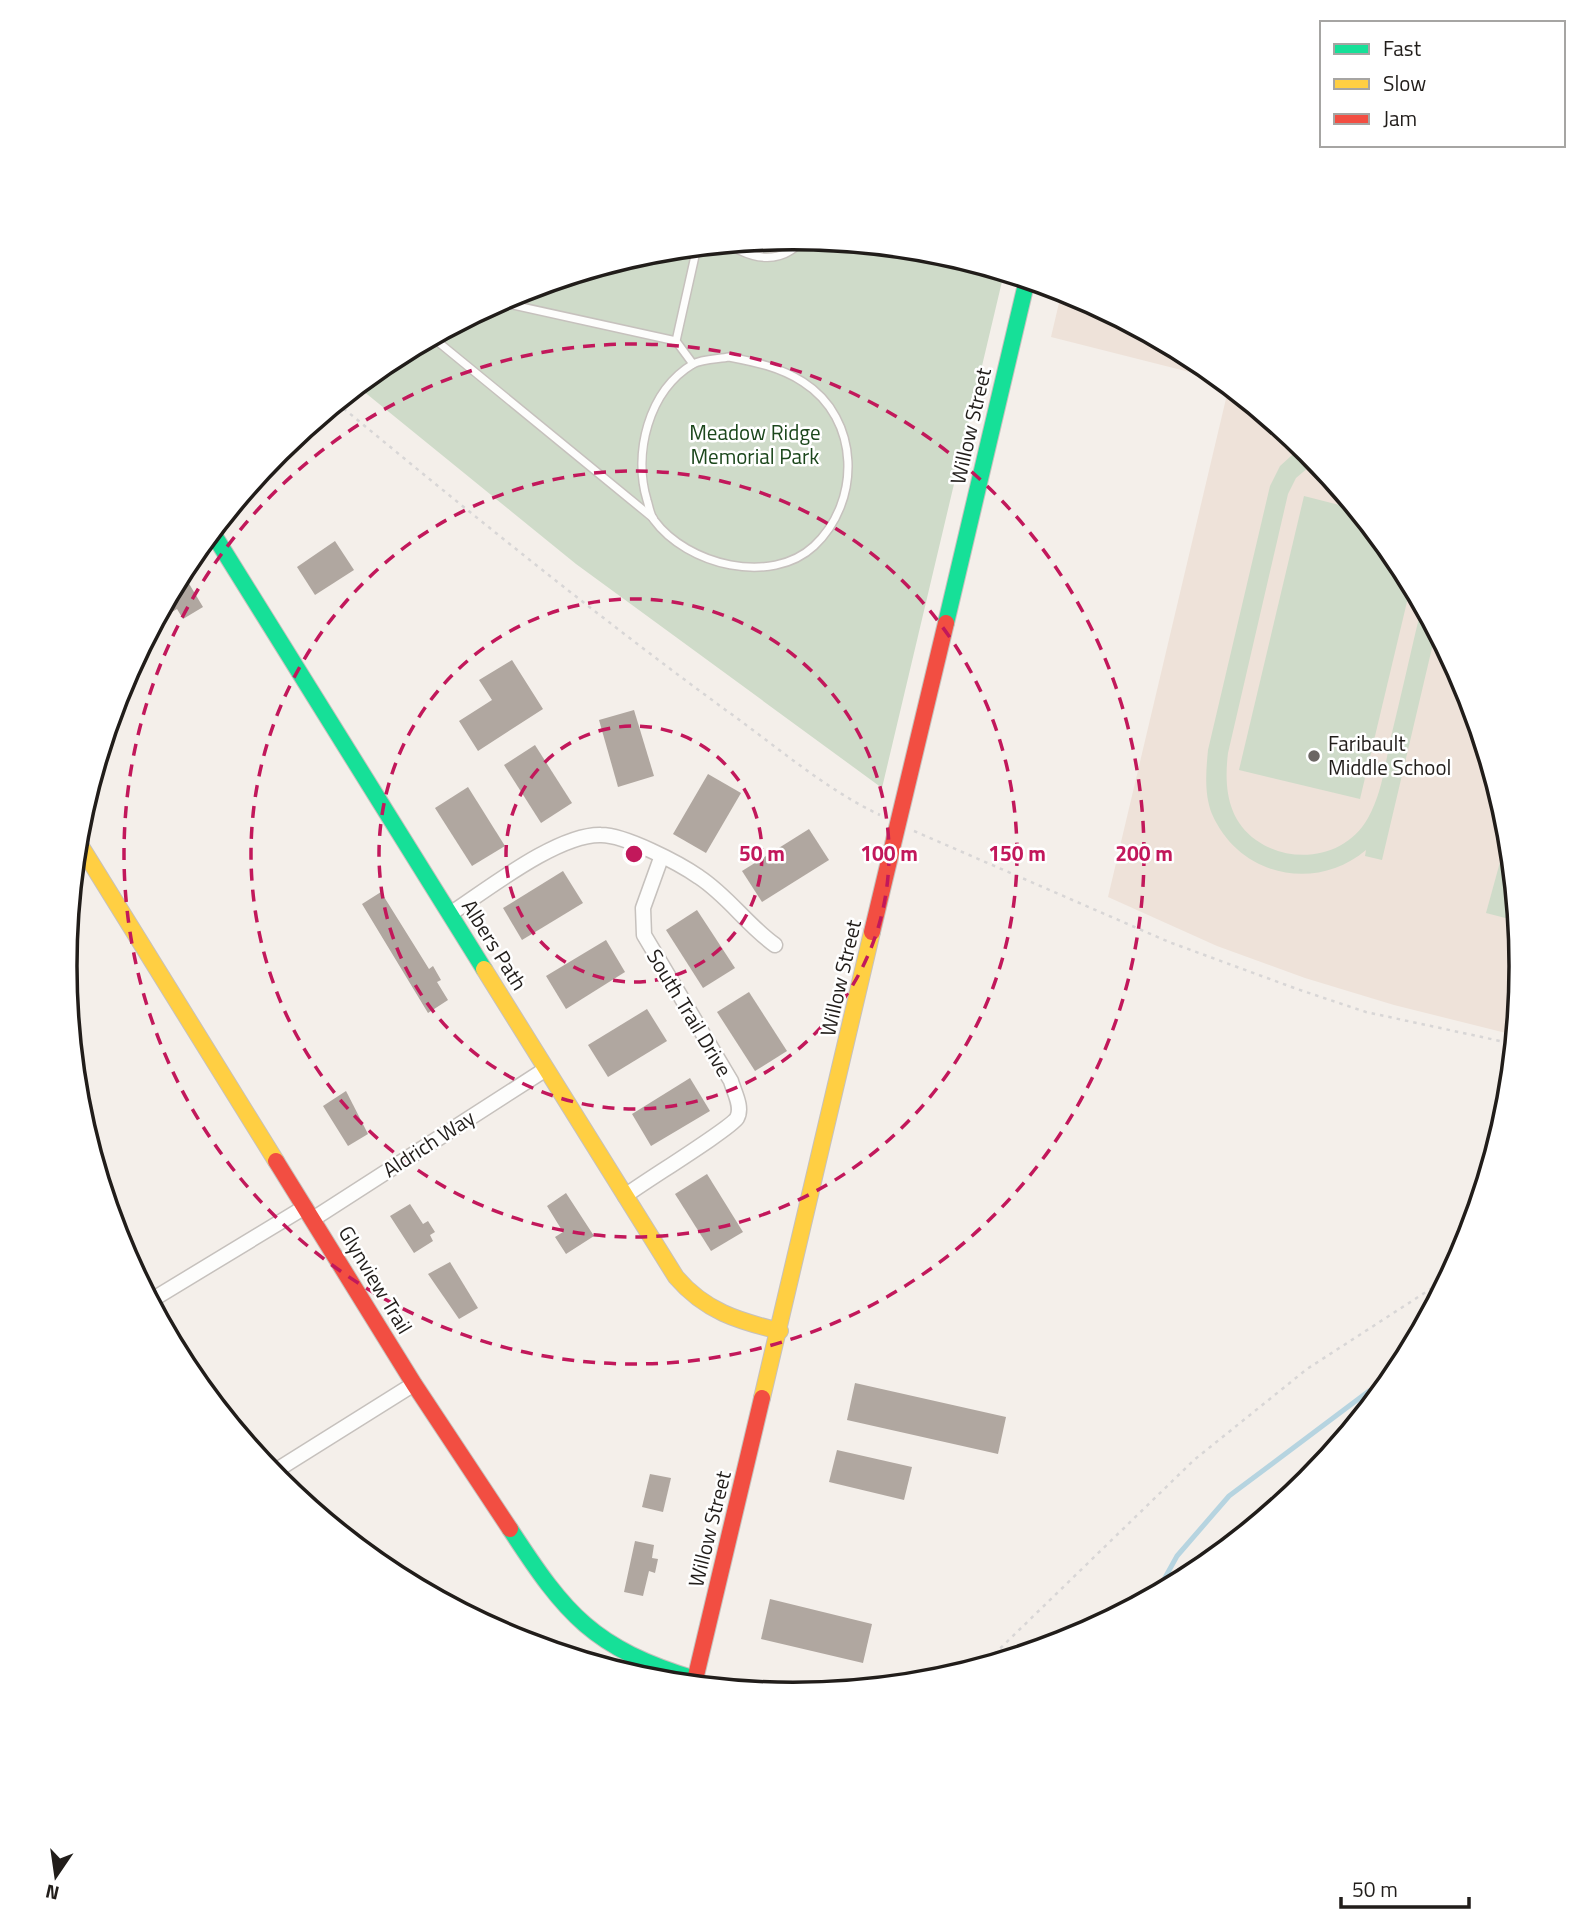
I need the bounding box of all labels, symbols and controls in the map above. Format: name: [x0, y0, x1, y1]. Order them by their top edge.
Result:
legend: [1320, 21, 1565, 147]
text: Fast: [1383, 32, 1422, 64]
text: Slow: [1383, 67, 1426, 99]
text: Jam: [1383, 102, 1417, 134]
street label: Willow Street: [941, 364, 999, 487]
park label: Meadow Ridge Memorial Park: [689, 416, 821, 472]
place label: Faribault Middle School: [1328, 727, 1451, 783]
marker: Faribault Middle School: [1306, 748, 1322, 764]
text: 50 m: [739, 837, 785, 869]
text: 100 m: [860, 837, 918, 869]
text: 150 m: [988, 837, 1046, 869]
text: 200 m: [1115, 837, 1173, 869]
centre of rings: [622, 842, 646, 866]
street label: Albers Path: [454, 893, 535, 996]
street label: Willow Street: [811, 916, 869, 1039]
street label: South Trail Drive: [639, 943, 741, 1082]
street label: Aldrich Way: [376, 1101, 481, 1185]
street label: Glynview Trail: [331, 1219, 421, 1340]
street label: Willow Street: [679, 1467, 739, 1590]
north arrow: [21, 1841, 91, 1911]
scale bar: [1341, 1866, 1469, 1910]
text: 50 m: [1352, 1873, 1398, 1905]
text: N: [42, 1877, 62, 1909]

